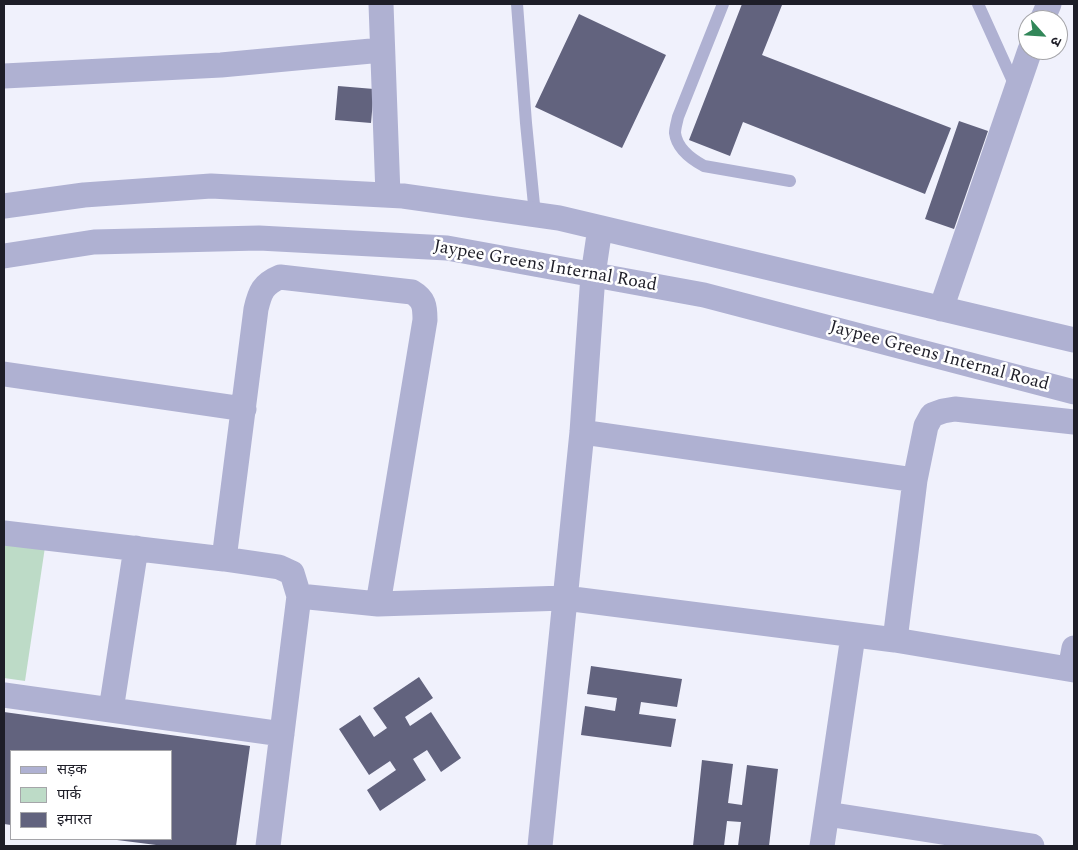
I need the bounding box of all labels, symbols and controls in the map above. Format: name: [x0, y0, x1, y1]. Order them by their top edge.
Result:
north arrow: [1018, 10, 1068, 60]
text: उ: [1045, 33, 1067, 50]
street label: Jaypee Greens Internal Road: [432, 237, 658, 297]
street label: Jaypee Greens Internal Road: [827, 317, 1051, 397]
legend: [10, 750, 172, 840]
text: सड़क: [57, 758, 87, 781]
text: पार्क: [57, 783, 81, 806]
text: इमारत: [57, 808, 92, 831]

